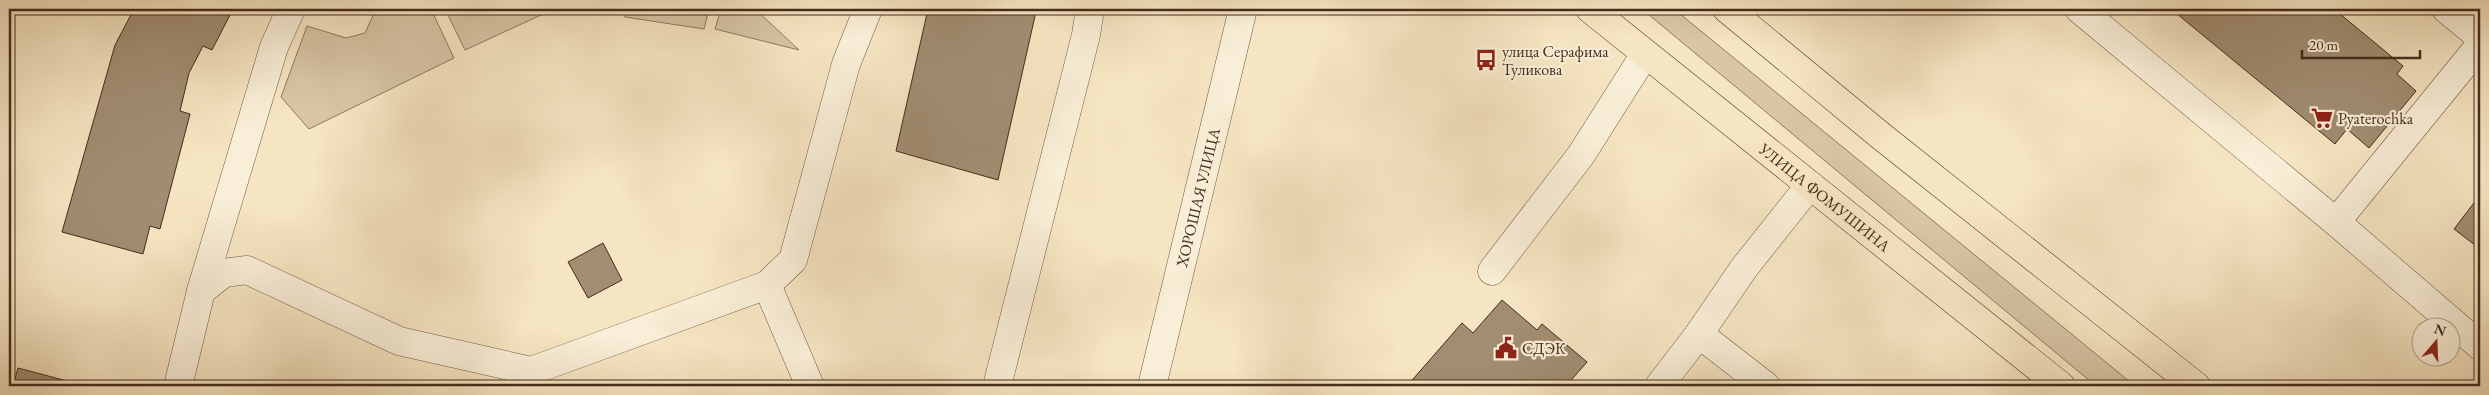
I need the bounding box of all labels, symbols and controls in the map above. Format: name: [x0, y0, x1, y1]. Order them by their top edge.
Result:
scale bar: [2302, 28, 2419, 60]
text: 20 m: [2309, 35, 2338, 54]
place label: улица Серафима Туликова: [1502, 41, 1609, 80]
bus stop icon: улица Серафима Туликова: [1473, 47, 1499, 73]
supermarket icon: Pyaterochka: [2309, 105, 2335, 131]
place label: Pyaterochka: [2338, 108, 2414, 129]
street label: ХОРОШАЯ УЛИЦА: [1170, 125, 1225, 270]
street label: УЛИЦА ФОМУШИНА: [1754, 137, 1896, 257]
north arrow: [2412, 318, 2462, 368]
text: N: [2432, 319, 2449, 340]
public building icon: СДЭК: [1493, 335, 1519, 361]
place label: СДЭК: [1522, 338, 1566, 359]

